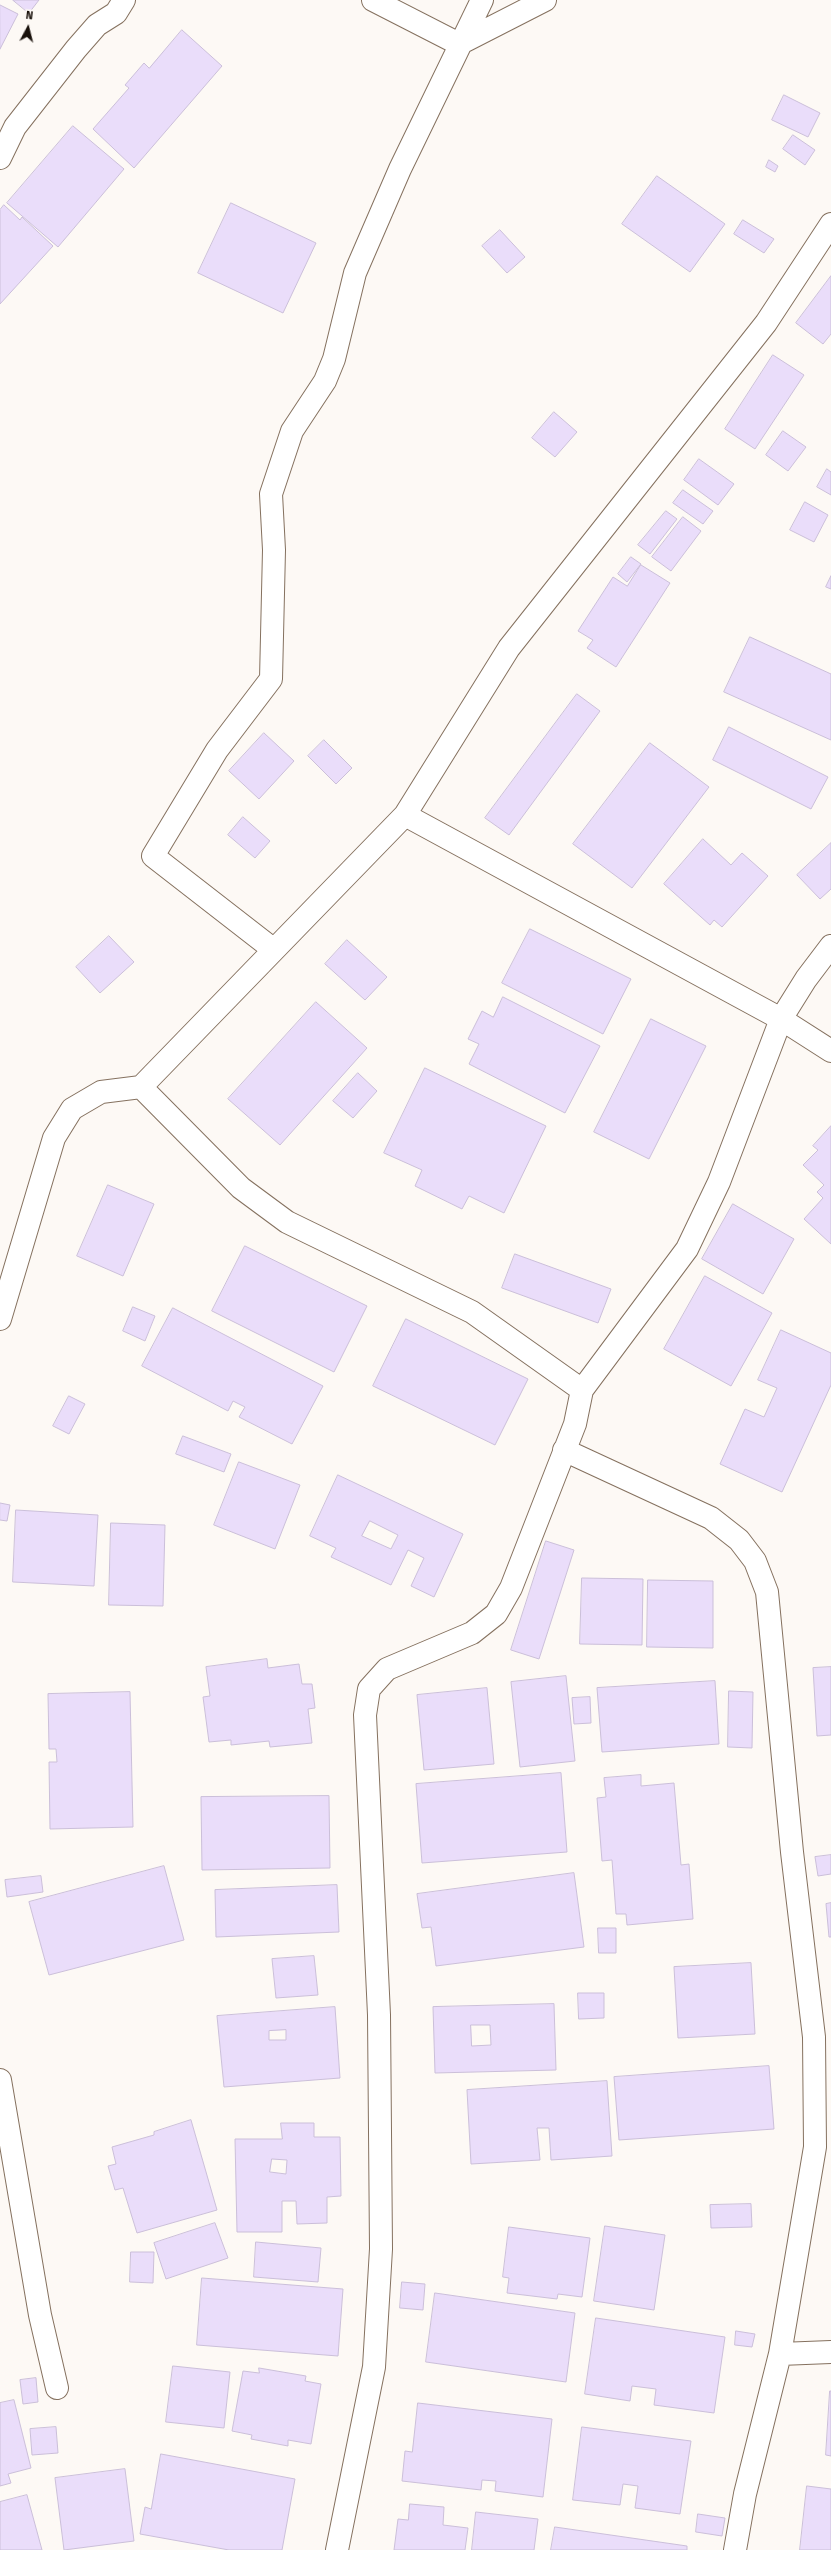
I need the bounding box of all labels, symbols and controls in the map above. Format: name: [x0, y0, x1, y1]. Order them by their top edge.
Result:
north arrow: [8, 8, 48, 48]
text: N: [25, 9, 34, 22]

